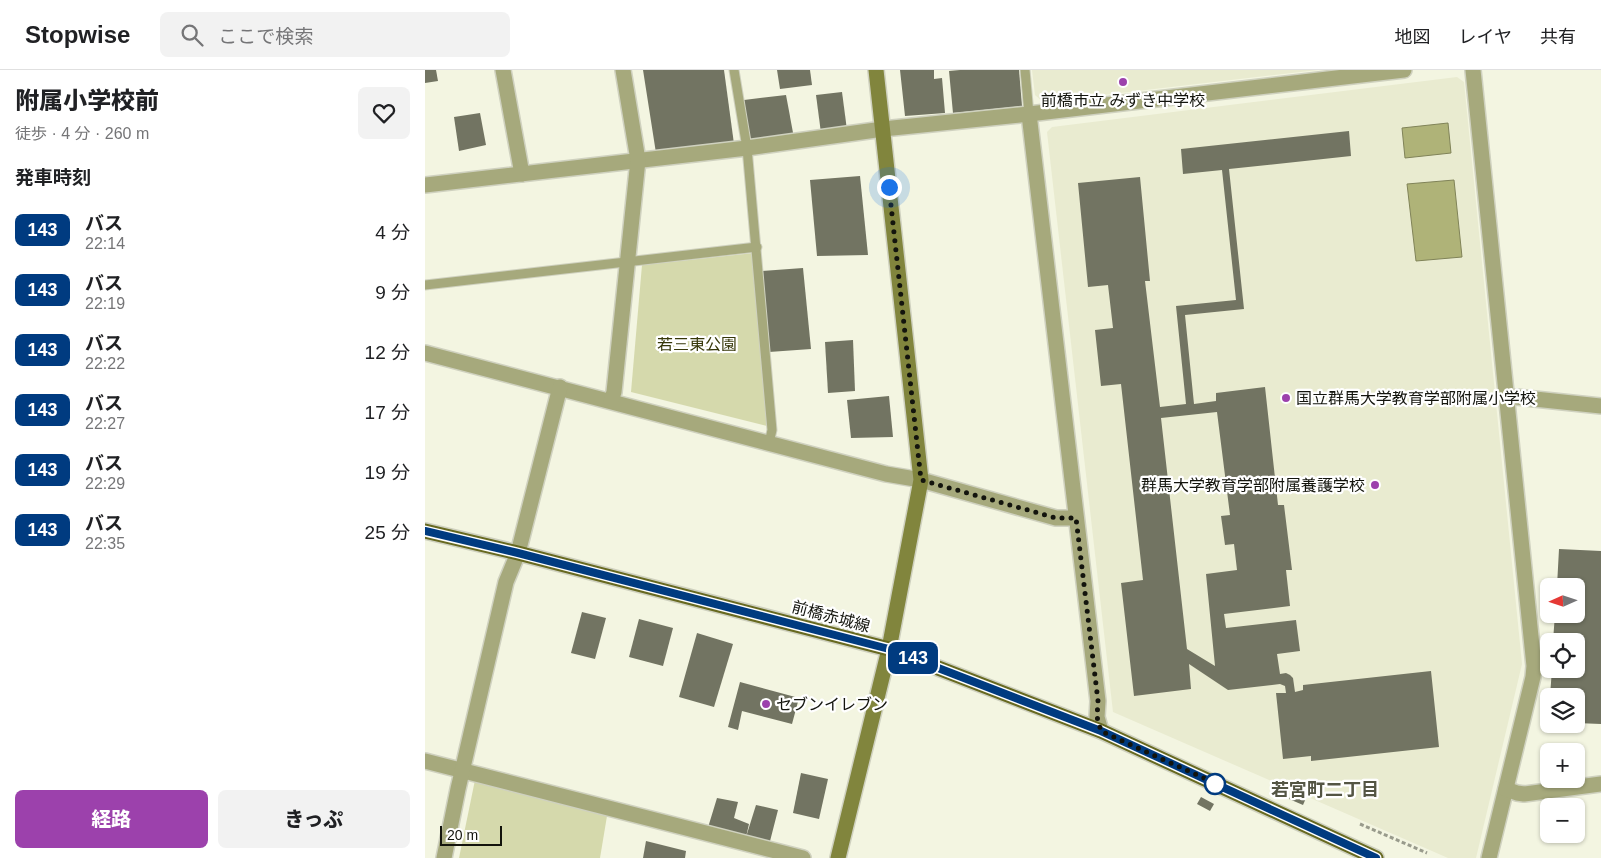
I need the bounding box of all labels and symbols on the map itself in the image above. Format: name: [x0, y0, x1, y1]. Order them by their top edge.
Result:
marker: 前橋市立 みずき中学校: [1117, 76, 1129, 88]
place label: 前橋市立 みずき中学校: [1041, 92, 1205, 109]
your location: [877, 175, 902, 200]
park label: 若三東公園: [657, 336, 737, 353]
place label: 国立群馬大学教育学部附属小学校: [1296, 390, 1536, 407]
marker: 国立群馬大学教育学部附属小学校: [1280, 392, 1292, 404]
place label: 群馬大学教育学部附属養護学校: [1141, 477, 1365, 494]
marker: 群馬大学教育学部附属養護学校: [1369, 479, 1381, 491]
north arrow: [1540, 578, 1585, 622]
street label: 前橋赤城線: [790, 598, 872, 635]
line badge: 143: [884, 642, 942, 674]
place label: セブンイレブン: [776, 696, 888, 713]
marker: セブンイレブン: [760, 698, 772, 710]
unlabelled marker: [1204, 773, 1226, 795]
district label: 若宮町二丁目: [1271, 780, 1379, 800]
scale bar: [440, 823, 503, 846]

